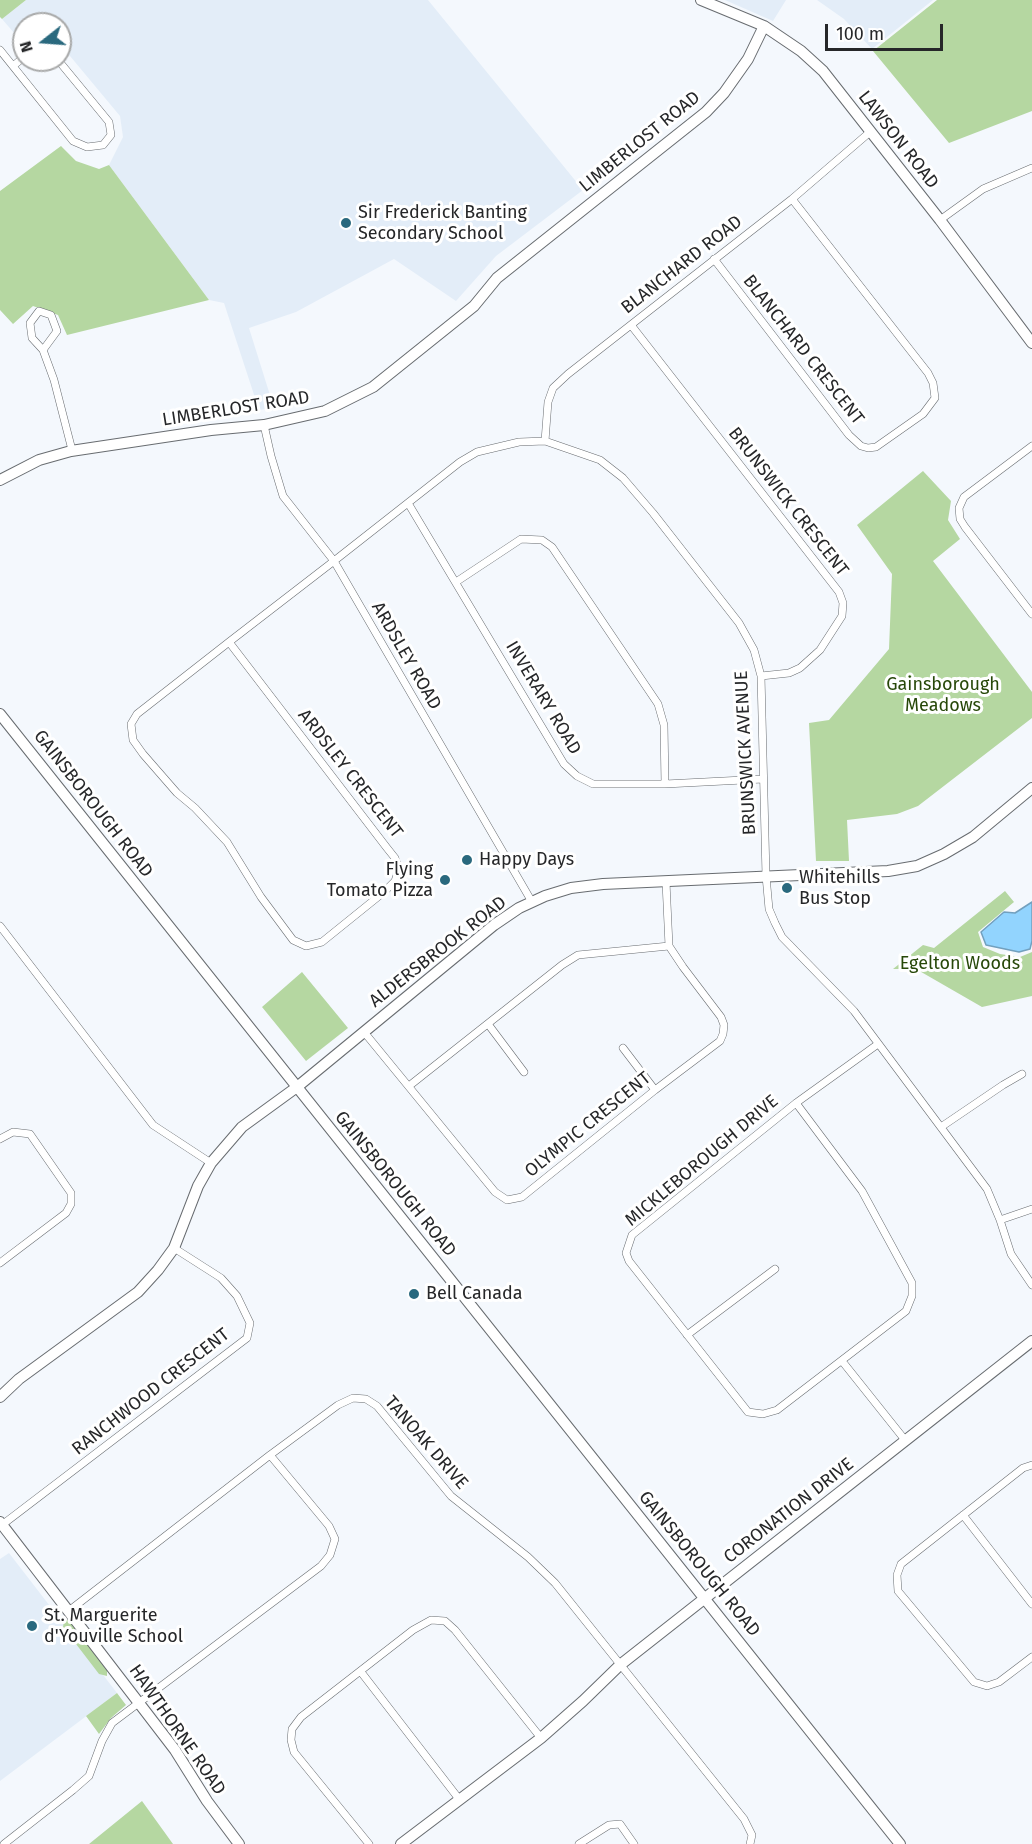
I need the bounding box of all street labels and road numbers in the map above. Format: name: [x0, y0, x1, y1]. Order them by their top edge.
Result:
street label: LIMBERLOST ROAD: [575, 87, 705, 197]
street label: LAWSON ROAD: [853, 87, 943, 193]
street label: BLANCHARD ROAD: [617, 211, 747, 319]
street label: BLANCHARD CRESCENT: [738, 271, 868, 429]
street label: LIMBERLOST ROAD: [161, 387, 311, 431]
street label: BRUNSWICK CRESCENT: [723, 423, 853, 581]
street label: ARDSLEY ROAD: [366, 598, 446, 714]
street label: INVERARY ROAD: [501, 637, 585, 759]
street label: BRUNSWICK AVENUE: [731, 670, 761, 836]
street label: ARDSLEY CRESCENT: [293, 705, 407, 843]
street label: GAINSBOROUGH ROAD: [29, 726, 157, 882]
street label: ALDERSBROOK ROAD: [365, 892, 511, 1012]
street label: OLYMPIC CRESCENT: [521, 1068, 655, 1182]
street label: MICKLEBOROUGH DRIVE: [621, 1091, 783, 1231]
street label: GAINSBOROUGH ROAD: [330, 1107, 460, 1261]
street label: RANCHWOOD CRESCENT: [68, 1324, 234, 1460]
street label: TANOAK DRIVE: [380, 1392, 472, 1494]
street label: CORONATION DRIVE: [720, 1454, 858, 1568]
street label: GAINSBOROUGH ROAD: [634, 1487, 764, 1641]
street label: HAWTHORNE ROAD: [124, 1661, 230, 1799]

